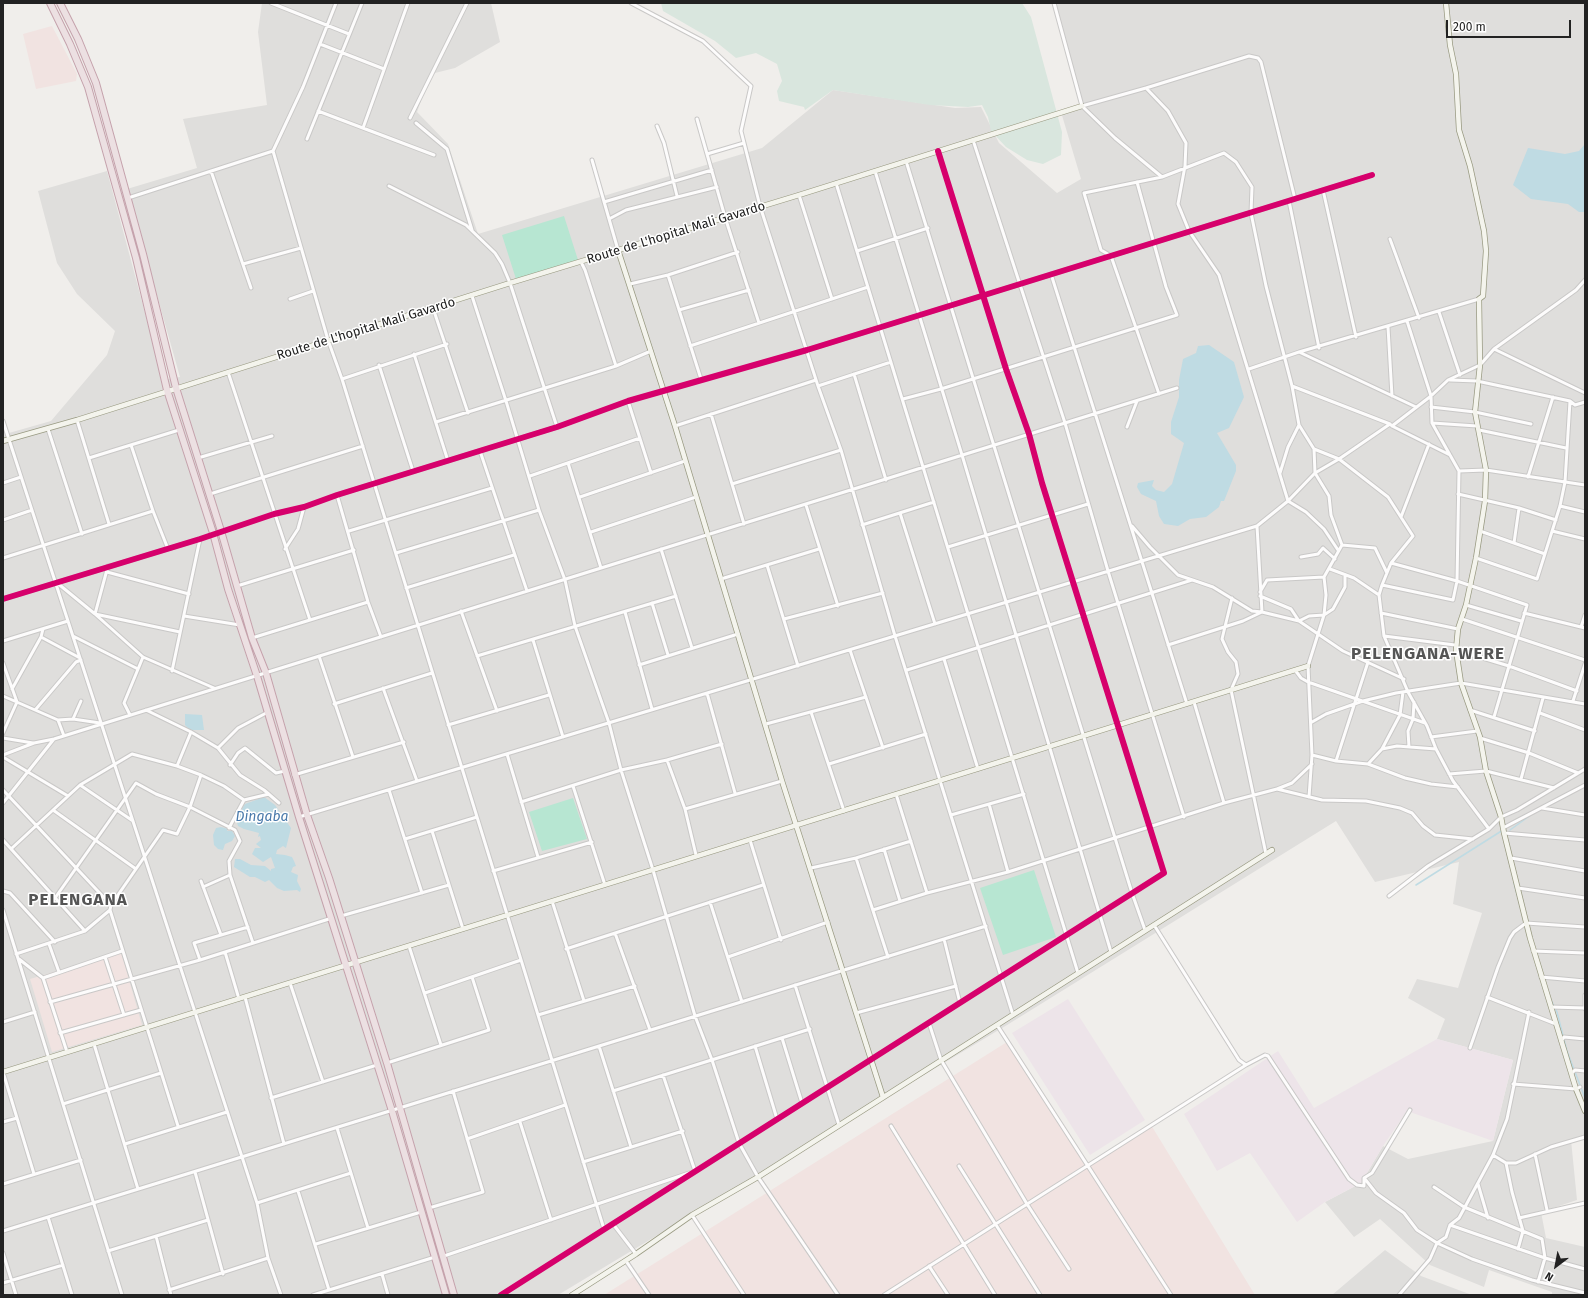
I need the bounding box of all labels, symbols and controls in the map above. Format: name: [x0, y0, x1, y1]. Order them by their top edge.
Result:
scale bar: [1448, 12, 1573, 38]
text: 200 m: [1453, 20, 1486, 34]
street label: Route de L'hopital Mali Gavardo: [585, 198, 767, 268]
street label: Route de L'hopital Mali Gavardo: [275, 294, 457, 364]
district label: PELENGANA-WERE: [1351, 644, 1505, 664]
water label: Dingaba: [235, 809, 289, 825]
district label: PELENGANA: [28, 890, 128, 910]
north arrow: [1536, 1246, 1576, 1286]
text: N: [1543, 1269, 1556, 1284]

